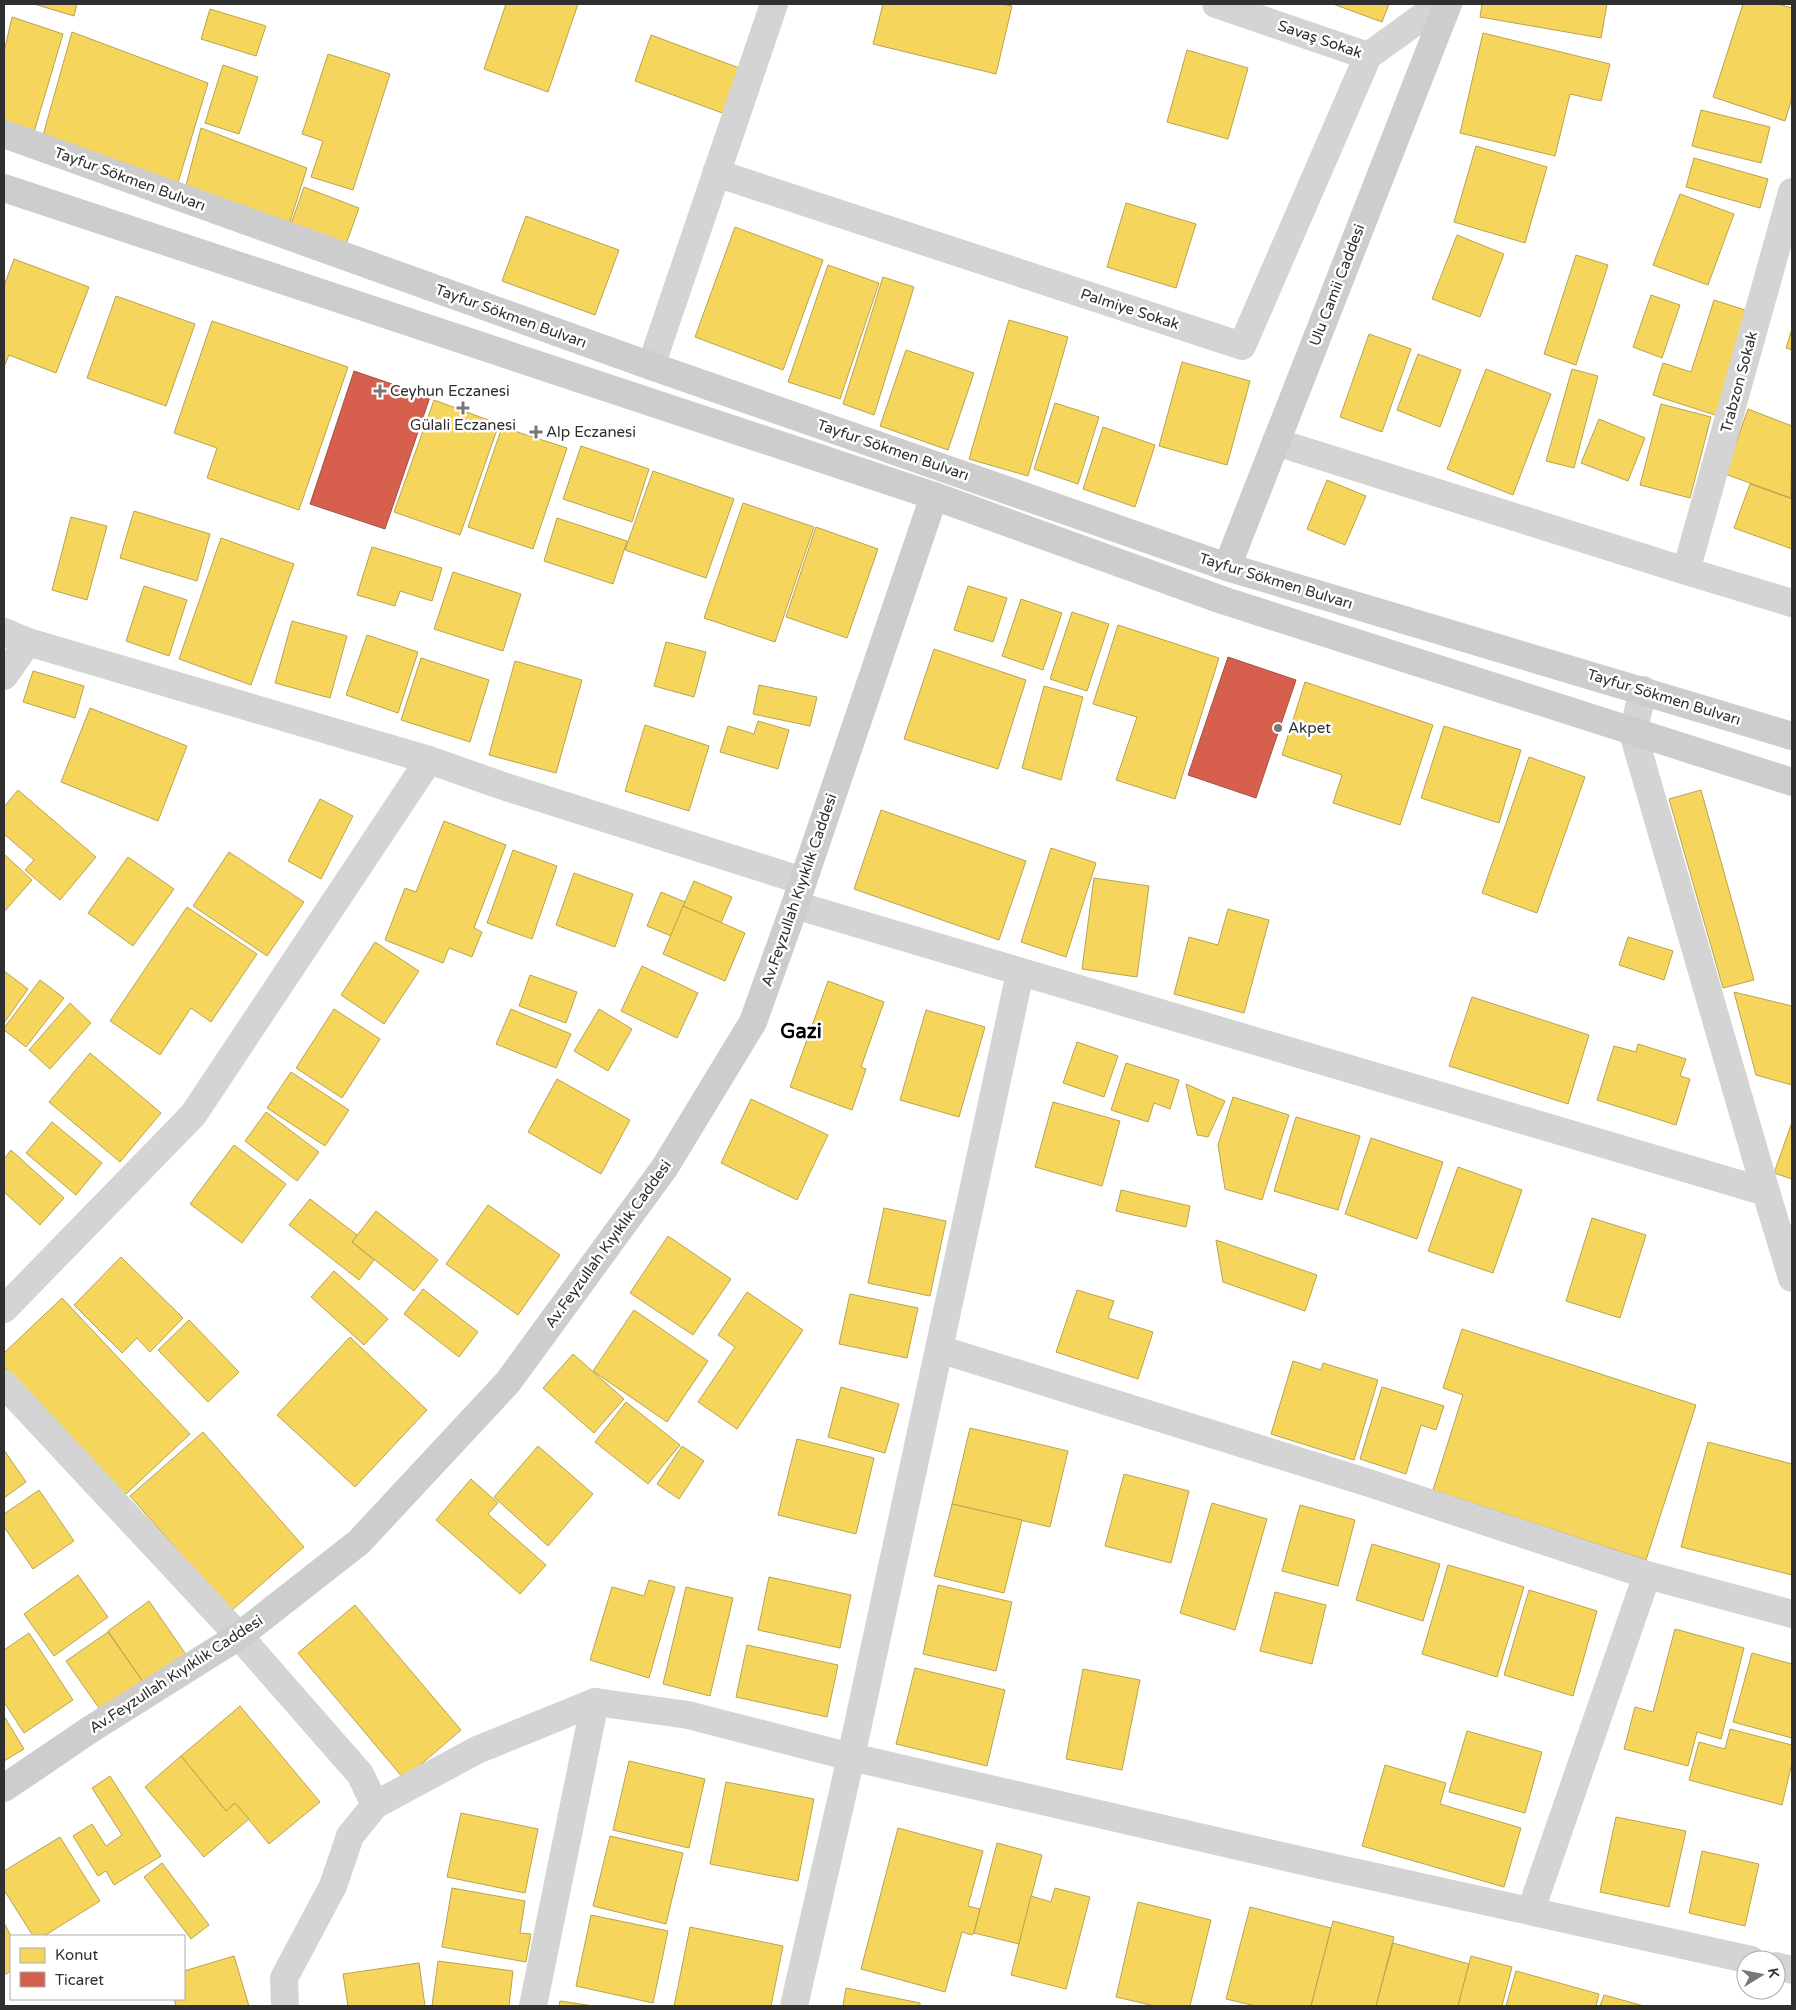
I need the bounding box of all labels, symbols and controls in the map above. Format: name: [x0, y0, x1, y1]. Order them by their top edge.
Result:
street label: Savaş Sokak: [1276, 16, 1364, 62]
street label: Tayfur Sökmen Bulvarı: [52, 143, 208, 215]
street label: Ulu Camii Caddesi: [1305, 221, 1369, 349]
street label: Tayfur Sökmen Bulvarı: [433, 280, 589, 352]
street label: Palmiye Sokak: [1078, 285, 1182, 333]
street label: Trabzon Sokak: [1717, 329, 1761, 435]
place label: Ceyhun Eczanesi: [390, 382, 510, 400]
marker: Ceyhun Eczanesi: [374, 385, 386, 397]
marker: Gülali Eczanesi: [457, 402, 469, 414]
place label: Gülali Eczanesi: [410, 416, 516, 434]
street label: Tayfur Sökmen Bulvarı: [815, 416, 971, 484]
place label: Alp Eczanesi: [546, 423, 636, 441]
marker: Alp Eczanesi: [530, 426, 542, 438]
street label: Tayfur Sökmen Bulvarı: [1197, 549, 1355, 613]
street label: Tayfur Sökmen Bulvarı: [1585, 665, 1743, 729]
place label: Akpet: [1288, 719, 1331, 737]
marker: Akpet: [1272, 722, 1284, 734]
street label: Av.Feyzullah Kıyıklık Caddesi: [757, 791, 841, 989]
district label: Gazi: [780, 1020, 822, 1044]
street label: Av.Feyzullah Kıyıklık Caddesi: [541, 1157, 675, 1331]
street label: Av.Feyzullah Kıyıklık Caddesi: [86, 1611, 266, 1737]
legend: [10, 1935, 185, 2000]
text: Konut: [55, 1946, 98, 1964]
north arrow: [1736, 1950, 1786, 2000]
text: K: [1764, 1967, 1783, 1980]
text: Ticaret: [55, 1971, 104, 1989]

